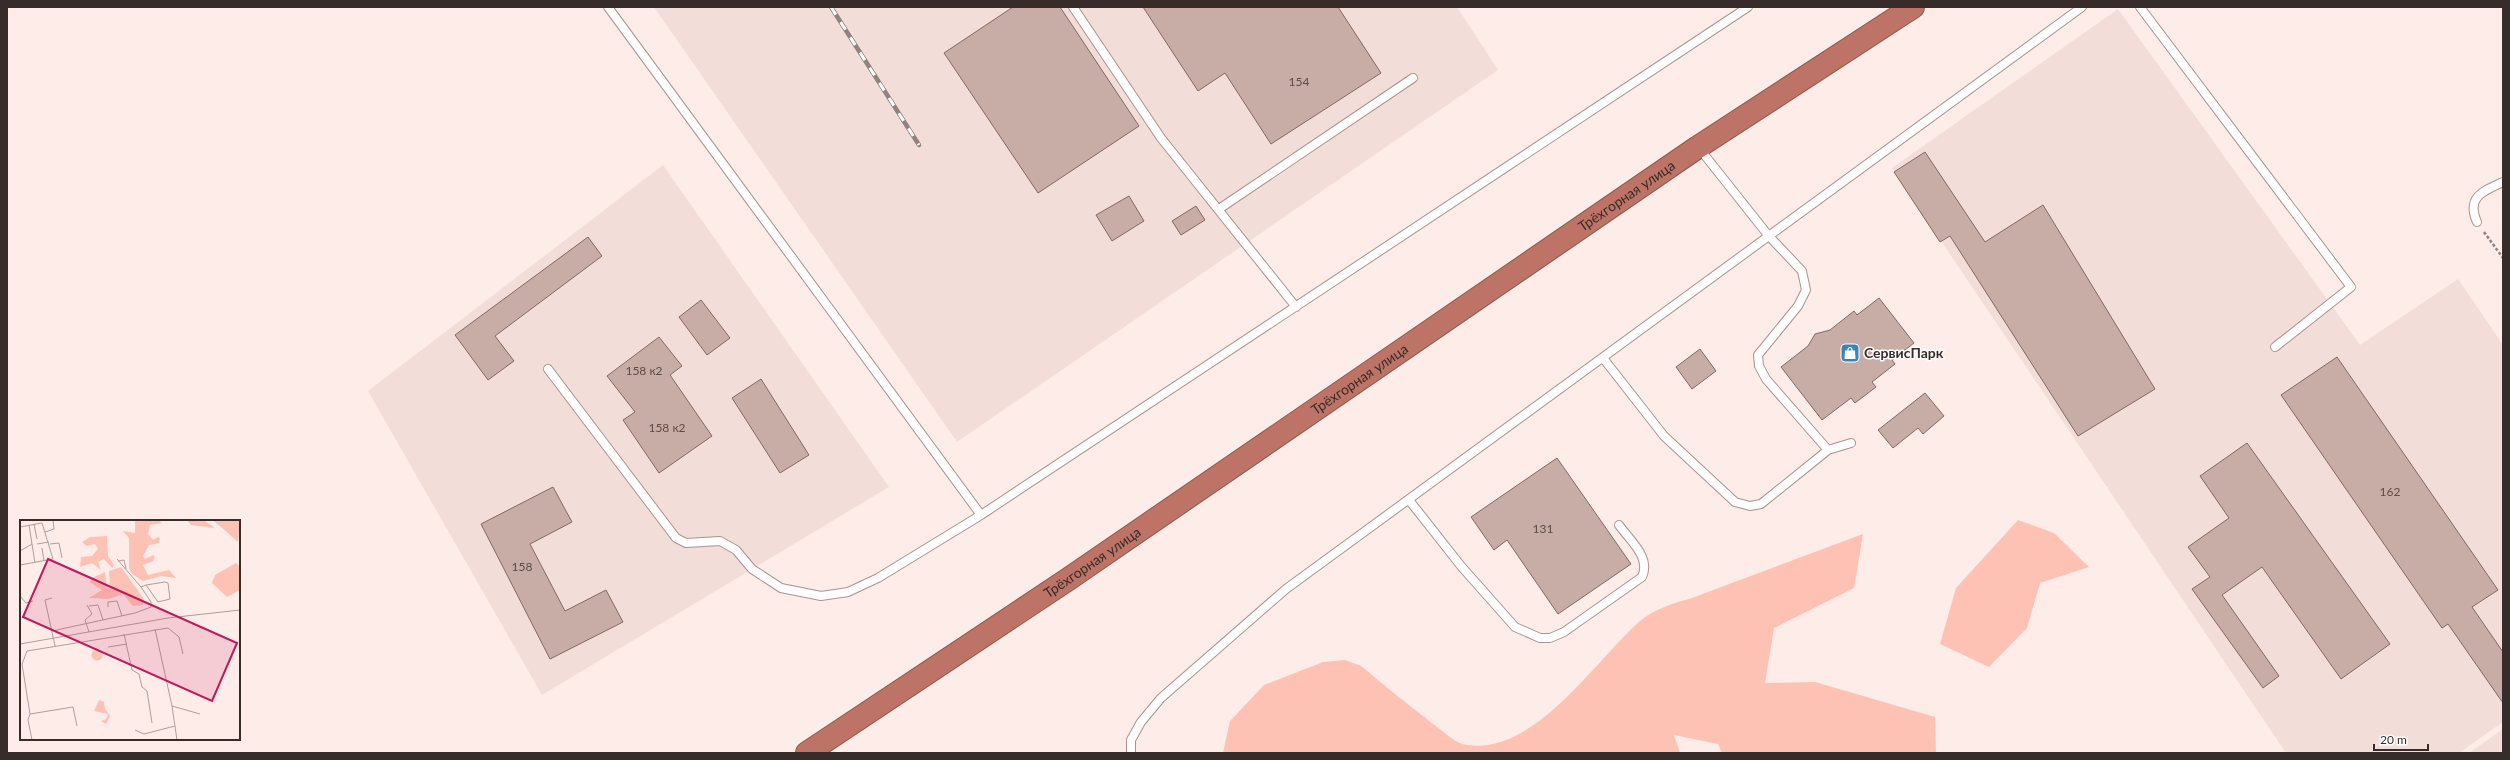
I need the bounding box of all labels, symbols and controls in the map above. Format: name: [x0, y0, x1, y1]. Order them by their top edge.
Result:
house number: 154: [1289, 74, 1309, 89]
street label: Трёхгорная улица: [1575, 156, 1678, 235]
street label: Трёхгорная улица: [1307, 340, 1411, 418]
shop icon: СервисПарк: [1839, 342, 1861, 364]
place label: СервисПарк: [1864, 344, 1944, 361]
house number: 158 к2: [625, 363, 663, 378]
house number: 158 к2: [648, 420, 686, 435]
house number: 162: [2380, 484, 2400, 499]
inset map: [20, 520, 240, 740]
house number: 131: [1533, 521, 1553, 536]
street label: Трёхгорная улица: [1040, 523, 1144, 601]
house number: 158: [512, 559, 532, 574]
scale bar: [2374, 726, 2428, 752]
text: 20 m: [2380, 732, 2407, 747]

